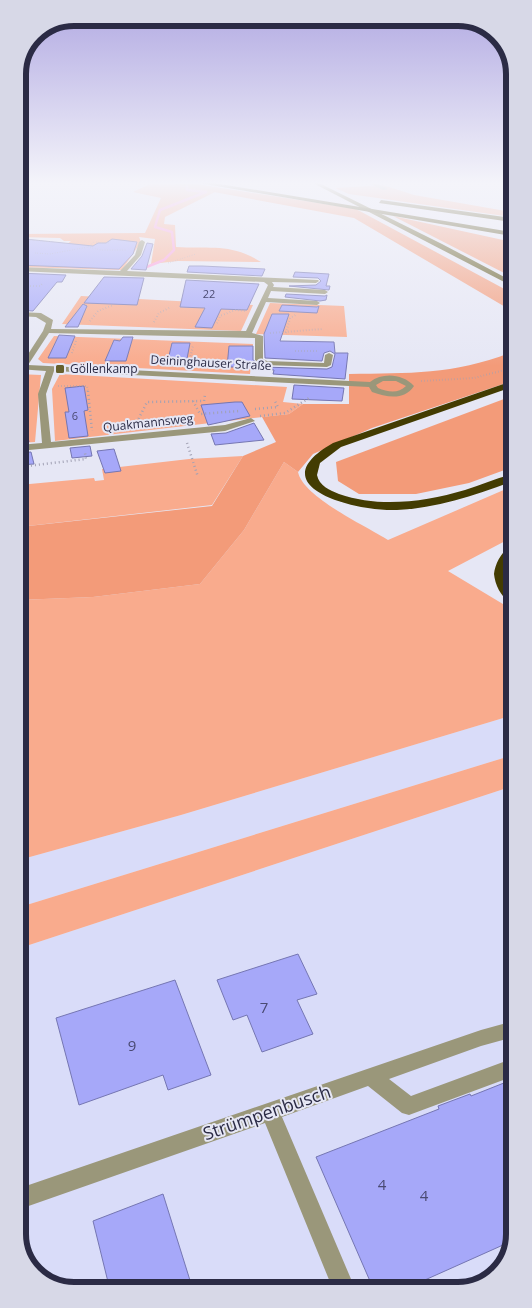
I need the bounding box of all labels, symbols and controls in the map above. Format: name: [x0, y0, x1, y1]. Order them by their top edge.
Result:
house number: 22: [203, 286, 215, 301]
street label: Deininghauser Straße: [150, 351, 272, 374]
place label: Göllenkamp: [70, 360, 138, 377]
marker: Göllenkamp: [54, 363, 66, 375]
house number: 6: [72, 408, 78, 423]
street label: Quakmannsweg: [102, 409, 194, 436]
house number: 7: [260, 997, 268, 1017]
house number: 9: [128, 1035, 136, 1055]
street label: Strümpenbusch: [200, 1079, 334, 1145]
house number: 4: [378, 1174, 387, 1194]
house number: 4: [420, 1185, 429, 1205]

